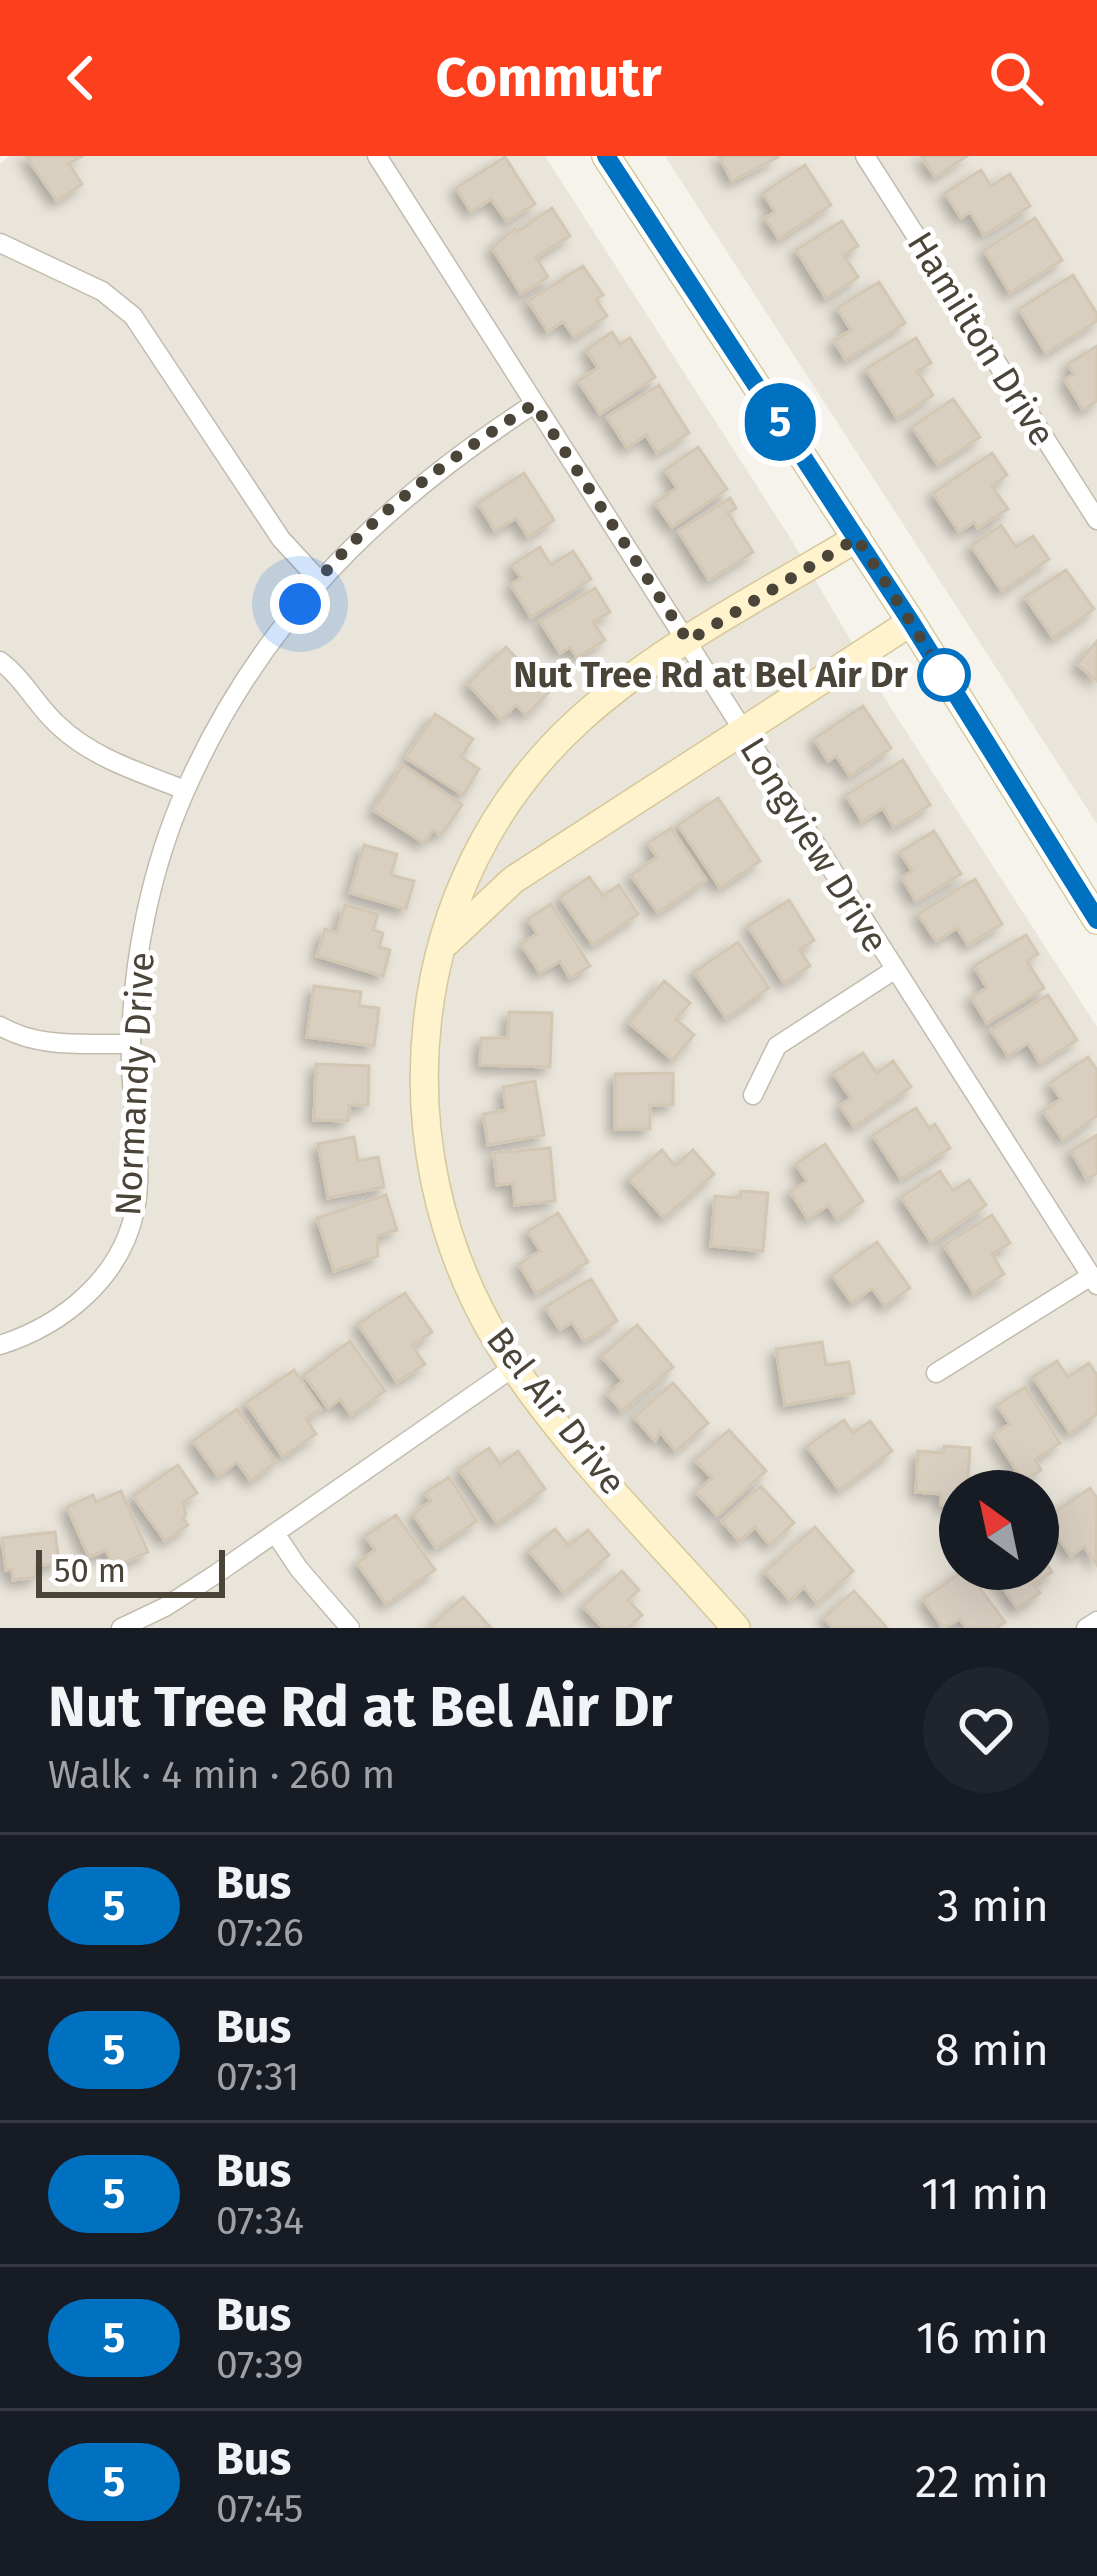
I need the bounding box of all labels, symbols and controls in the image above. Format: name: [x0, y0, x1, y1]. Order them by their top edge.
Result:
icon: back: [48, 45, 114, 111]
icon: search: [983, 45, 1049, 111]
text: Commutr: [435, 46, 662, 110]
street label: Hamilton Drive: [898, 224, 1064, 454]
line badge: 5: [741, 383, 819, 461]
text: 5: [769, 397, 791, 447]
your location: [270, 574, 330, 634]
marker: Nut Tree Rd at Bel Air Dr: [919, 650, 969, 700]
place label: Nut Tree Rd at Bel Air Dr: [514, 653, 909, 697]
street label: Longview Drive: [730, 729, 898, 961]
street label: Normandy Drive: [106, 951, 164, 1217]
street label: Bel Air Drive: [477, 1319, 635, 1503]
north arrow: [939, 1470, 1059, 1590]
map controls: [939, 1470, 1059, 1590]
scale bar: [36, 1544, 225, 1597]
text: 50 m: [54, 1551, 126, 1591]
button: heart: [923, 1667, 1049, 1793]
text: Nut Tree Rd at Bel Air Dr: [48, 1673, 672, 1741]
text: Walk · 4 min · 260 m: [48, 1752, 395, 1798]
text: Bus: [216, 1856, 291, 1910]
text: 3 min: [937, 1879, 1049, 1933]
text: 5: [103, 1881, 125, 1931]
text: 07:26: [216, 1910, 304, 1956]
text: Bus: [216, 2000, 291, 2054]
text: 8 min: [935, 2023, 1049, 2077]
text: 5: [103, 2025, 125, 2075]
text: 07:31: [216, 2054, 299, 2100]
text: Bus: [216, 2144, 291, 2198]
text: 11 min: [921, 2167, 1049, 2221]
text: 5: [103, 2169, 125, 2219]
text: 07:34: [216, 2198, 304, 2244]
text: Bus: [216, 2288, 291, 2342]
text: 16 min: [916, 2311, 1049, 2365]
text: 5: [103, 2313, 125, 2363]
text: 07:39: [216, 2342, 303, 2388]
text: Bus: [216, 2432, 291, 2486]
text: 22 min: [915, 2455, 1049, 2509]
text: 5: [103, 2457, 125, 2507]
text: 07:45: [216, 2486, 303, 2532]

